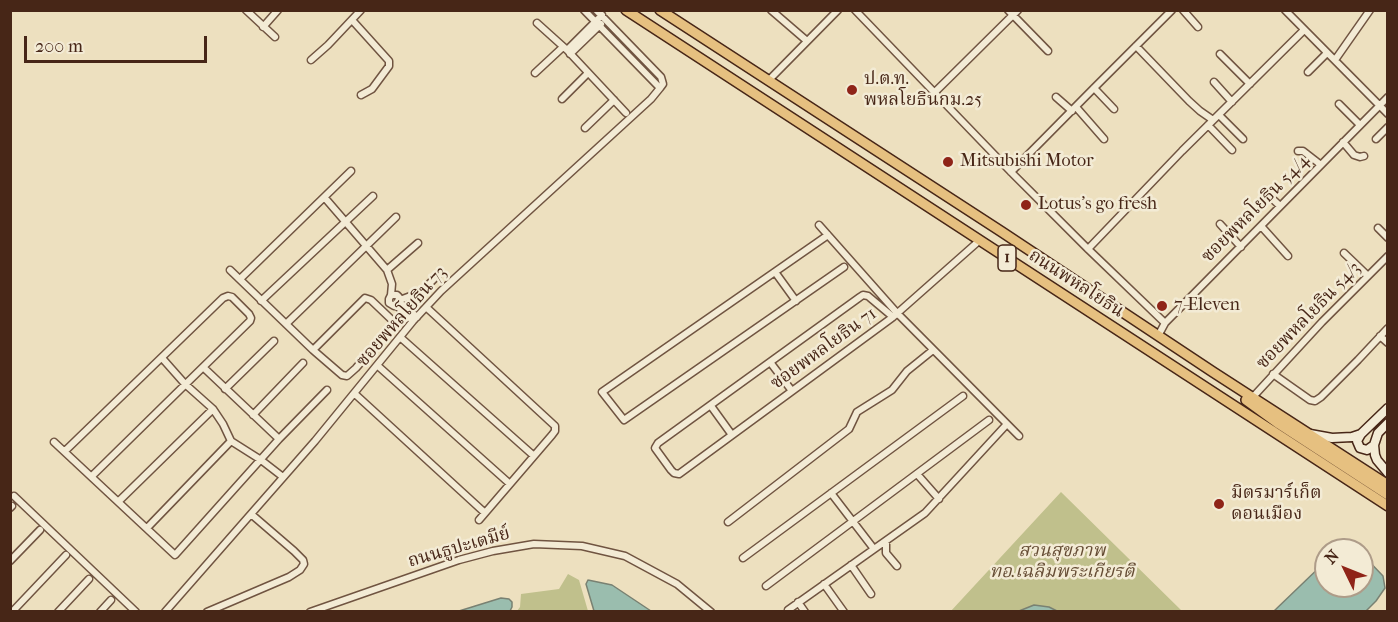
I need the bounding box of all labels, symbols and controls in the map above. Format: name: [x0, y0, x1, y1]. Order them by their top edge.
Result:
scale bar: [27, 24, 210, 62]
text: 200 m: [35, 36, 83, 57]
place label: ป.ต.ท. พหลโยธินกม.25: [864, 69, 982, 112]
marker: ป.ต.ท. พหลโยธินกม.25: [845, 83, 859, 97]
place label: Mitsubishi Motor: [960, 151, 1094, 173]
street label: ซอยพหลโยธิน 54/4: [1198, 151, 1314, 267]
marker: Mitsubishi Motor: [941, 155, 955, 169]
place label: Lotus's go fresh: [1038, 194, 1157, 216]
marker: Lotus's go fresh: [1019, 198, 1033, 212]
road number: 1: [998, 245, 1016, 271]
street label: ถนนพหลโยธิน: [1024, 245, 1128, 323]
street label: ซอยพหลโยธิน 54/3: [1252, 258, 1366, 374]
street label: ซอยพหลโยธิน 73: [352, 262, 452, 372]
place label: 7-Eleven: [1174, 295, 1240, 317]
marker: 7-Eleven: [1155, 299, 1169, 313]
street label: ซอยพหลโยธิน 71: [767, 303, 881, 395]
place label: มิตรมาร์เก็ต ดอนเมือง: [1231, 483, 1321, 526]
marker: มิตรมาร์เก็ต ดอนเมือง: [1212, 497, 1226, 511]
street label: ถนนธูปะเตมีย์: [405, 523, 513, 573]
north arrow: [1314, 538, 1374, 598]
park label: สวนสุขภาพ ทอ.เฉลิมพระเกียรติ: [989, 541, 1135, 584]
text: N: [1321, 546, 1343, 568]

